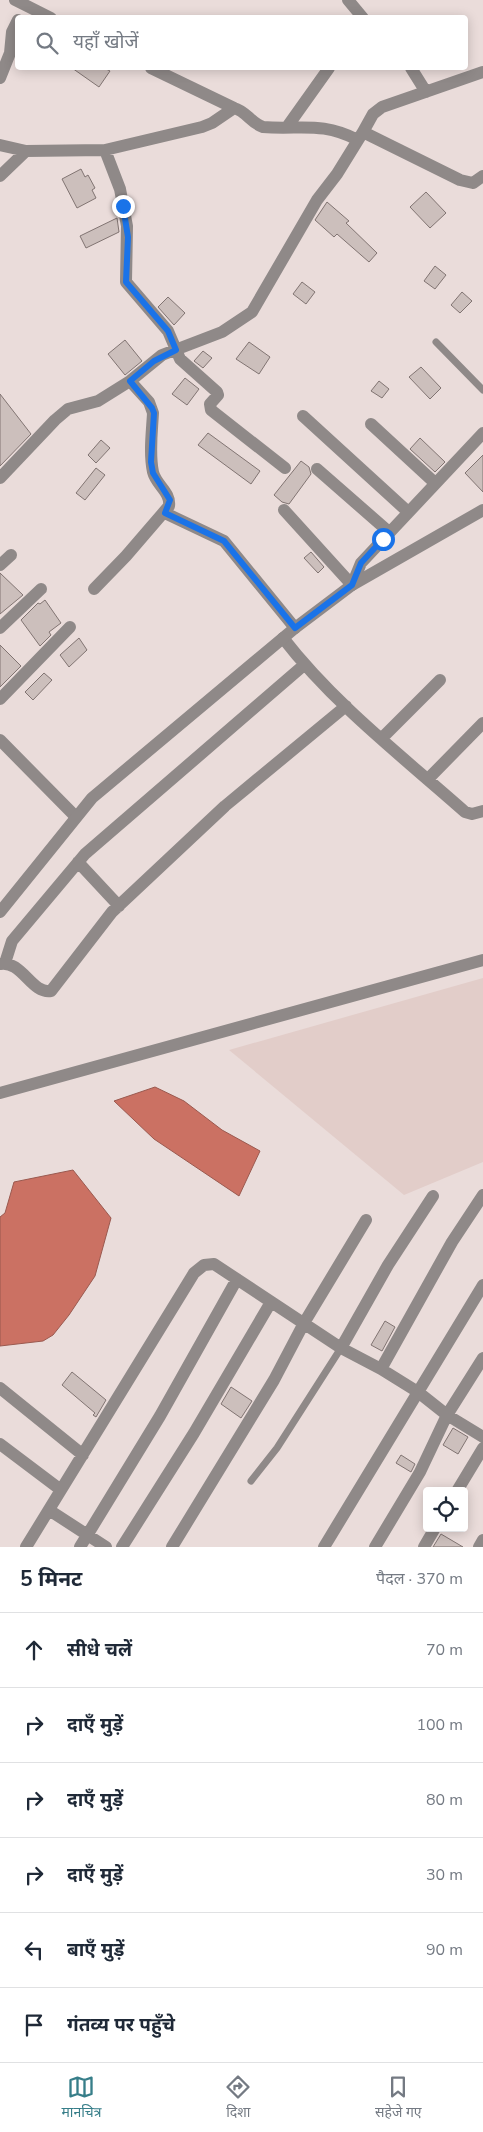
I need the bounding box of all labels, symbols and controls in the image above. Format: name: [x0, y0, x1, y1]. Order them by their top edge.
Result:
search box: [15, 15, 468, 70]
icon: search: [33, 29, 61, 57]
text: यहाँ खोजें: [73, 29, 138, 55]
route end: [112, 195, 135, 218]
route start: [372, 528, 395, 551]
map controls: [423, 1487, 468, 1532]
button: locate: [423, 1487, 468, 1532]
text: 5 मिनट: [20, 1565, 82, 1593]
text: पैदल · 370 m: [376, 1568, 463, 1590]
icon: ahead: [20, 1636, 48, 1664]
text: सीधे चलें: [67, 1637, 132, 1663]
text: 70 m: [426, 1639, 463, 1661]
icon: right: [20, 1711, 48, 1739]
text: दाएँ मुड़ें: [67, 1712, 123, 1738]
text: 100 m: [416, 1714, 463, 1736]
icon: right: [20, 1786, 48, 1814]
text: दाएँ मुड़ें: [67, 1787, 123, 1813]
text: 80 m: [426, 1789, 463, 1811]
icon: right: [20, 1861, 48, 1889]
text: दाएँ मुड़ें: [67, 1862, 123, 1888]
text: 30 m: [426, 1864, 463, 1886]
icon: left: [20, 1936, 48, 1964]
text: बाएँ मुड़ें: [67, 1937, 124, 1963]
text: 90 m: [426, 1939, 463, 1961]
icon: arrive: [20, 2011, 48, 2039]
text: गंतव्य पर पहुँचे: [67, 2012, 175, 2038]
tab: मानचित्र: [61, 2073, 101, 2123]
tab: दिशा: [224, 2073, 252, 2123]
tab: सहेजे गए: [375, 2073, 422, 2123]

